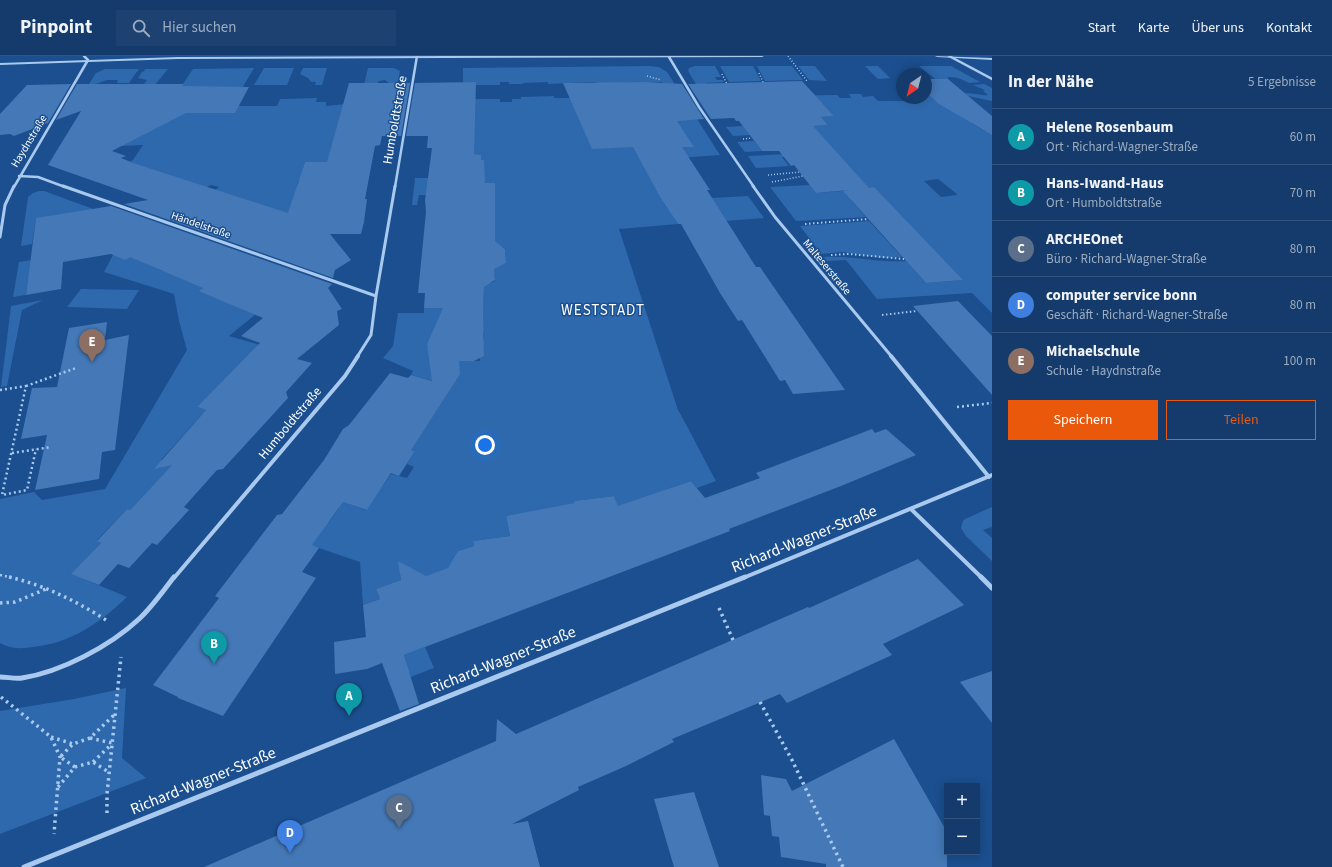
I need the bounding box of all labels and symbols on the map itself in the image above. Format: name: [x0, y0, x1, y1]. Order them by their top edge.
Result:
north arrow: [896, 68, 932, 104]
street label: Humboldtstraße: [378, 74, 412, 166]
street label: Haydnstraße: [7, 111, 51, 170]
street label: Händelstraße: [169, 208, 233, 242]
street label: Malteserstraße: [799, 236, 855, 298]
district label: WESTSTADT: [561, 300, 645, 321]
pin: E: [79, 329, 105, 362]
street label: Humboldtstraße: [254, 383, 326, 463]
your location: [475, 435, 495, 455]
street label: Richard-Wagner-Straße: [728, 500, 880, 578]
street label: Richard-Wagner-Straße: [427, 621, 579, 699]
pin: B: [201, 631, 227, 664]
pin: A: [336, 683, 362, 716]
street label: Richard-Wagner-Straße: [127, 742, 279, 820]
pin: C: [386, 795, 412, 828]
pin: D: [277, 820, 303, 853]

